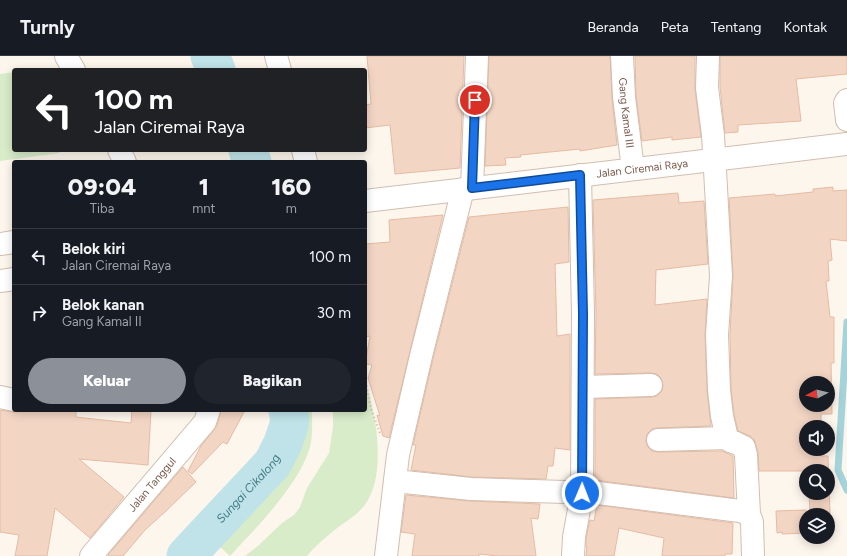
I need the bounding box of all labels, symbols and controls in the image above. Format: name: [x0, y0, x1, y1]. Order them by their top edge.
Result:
text: Turnly: [20, 16, 75, 39]
text: Beranda: [587, 19, 639, 36]
text: Peta: [661, 19, 689, 36]
text: Tentang: [711, 19, 761, 36]
text: Kontak: [783, 19, 827, 36]
street label: Gang Kamal III: [617, 77, 637, 149]
text: 100 m: [94, 82, 173, 116]
pin: [458, 83, 492, 117]
icon: left: [28, 84, 80, 136]
icon: arrive: [464, 89, 486, 111]
text: Jalan Ciremai Raya: [94, 116, 245, 138]
street label: Jalan Ciremai Raya: [595, 156, 689, 180]
text: 09:04: [68, 172, 136, 201]
text: 1: [199, 172, 209, 201]
text: 160: [271, 172, 311, 201]
text: Tiba: [90, 201, 114, 216]
text: mnt: [192, 201, 215, 216]
text: m: [286, 201, 297, 216]
text: Belok kiri: [62, 240, 125, 258]
icon: left: [28, 246, 50, 268]
text: 100 m: [309, 248, 351, 266]
text: Jalan Ciremai Raya: [62, 258, 171, 273]
text: Belok kanan: [62, 296, 144, 314]
icon: right: [28, 302, 50, 324]
text: 30 m: [317, 304, 351, 322]
text: Gang Kamal II: [62, 314, 142, 329]
button: Keluar: [28, 358, 186, 404]
button: Bagikan: [194, 358, 351, 404]
north arrow: [799, 376, 835, 412]
map controls: [799, 376, 835, 544]
button: sound: [799, 420, 835, 456]
water label: Sungai Cikalong: [214, 452, 283, 526]
street label: Jalan Tanggul: [125, 455, 179, 514]
button: search: [799, 464, 835, 500]
position arrow: [561, 472, 603, 514]
button: layers: [799, 508, 835, 544]

